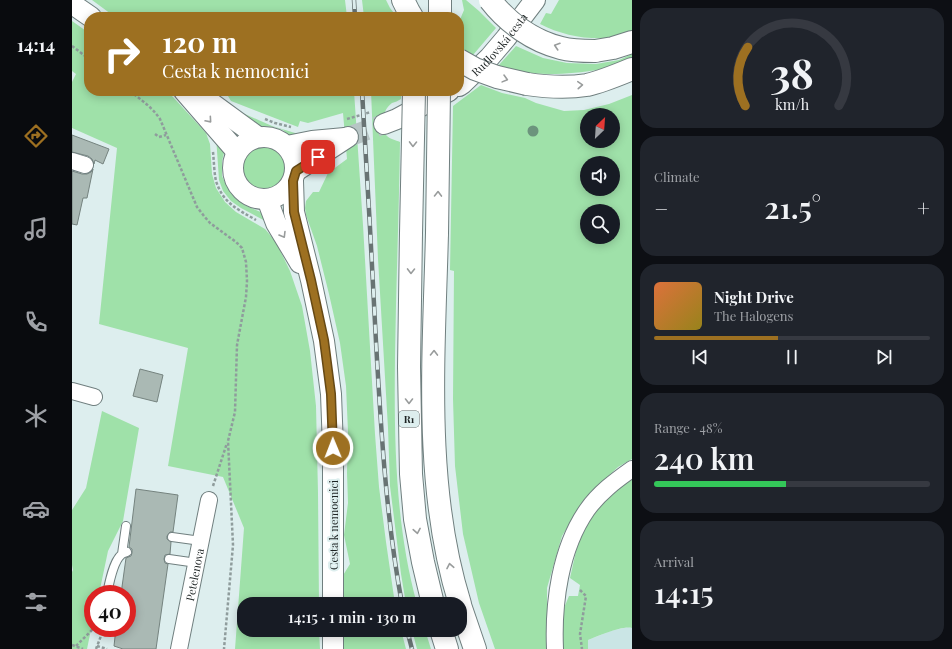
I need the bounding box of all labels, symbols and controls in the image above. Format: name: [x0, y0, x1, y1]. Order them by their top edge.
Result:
street label: Rudlovská cesta: [468, 9, 530, 79]
text: 120 m: [162, 23, 237, 60]
icon: right: [96, 28, 148, 80]
text: 14:14: [17, 33, 55, 57]
one-way arrow: [554, 43, 561, 51]
text: 38: [770, 44, 814, 99]
text: Cesta k nemocnici: [162, 59, 309, 83]
one-way arrow: [502, 74, 509, 83]
one-way arrow: [577, 81, 583, 90]
text: km/h: [775, 95, 810, 114]
north arrow: [580, 108, 620, 148]
map controls: [580, 108, 620, 244]
one-way arrow: [205, 116, 212, 123]
icon: directions: [22, 122, 50, 150]
pin: [301, 140, 335, 174]
one-way arrow: [409, 141, 417, 147]
icon: arrive: [307, 146, 329, 168]
button: sound: [580, 156, 620, 196]
text: Climate: [654, 168, 700, 185]
text: 21.5°: [764, 187, 821, 227]
one-way arrow: [433, 191, 442, 197]
text: −: [654, 193, 668, 223]
text: +: [917, 193, 930, 223]
button: search: [580, 204, 620, 244]
icon: music: [22, 215, 50, 243]
one-way arrow: [279, 231, 286, 238]
one-way arrow: [407, 268, 415, 274]
text: Night Drive: [714, 287, 794, 307]
text: The Halogens: [714, 307, 793, 324]
icon: phone: [22, 308, 50, 336]
icon: previous: [689, 346, 711, 368]
icon: pause: [781, 346, 803, 368]
icon: next: [873, 346, 895, 368]
one-way arrow: [430, 350, 439, 356]
one-way arrow: [405, 398, 413, 404]
icon: climate: [22, 402, 50, 430]
road number: R1: [399, 411, 419, 427]
text: Range · 48%: [654, 419, 722, 436]
position arrow: [312, 427, 354, 469]
text: 240 km: [654, 438, 754, 478]
street label: Cesta k nemocnici: [326, 480, 341, 570]
icon: car: [22, 495, 50, 523]
one-way arrow: [413, 528, 421, 534]
street label: Petelenova: [181, 546, 207, 602]
text: Arrival: [654, 553, 694, 570]
one-way arrow: [446, 563, 455, 569]
text: 14:15: [654, 572, 714, 612]
speed limit sign: 40: [84, 585, 136, 637]
icon: filters: [22, 588, 50, 616]
text: 14:15 · 1 min · 130 m: [288, 607, 416, 627]

